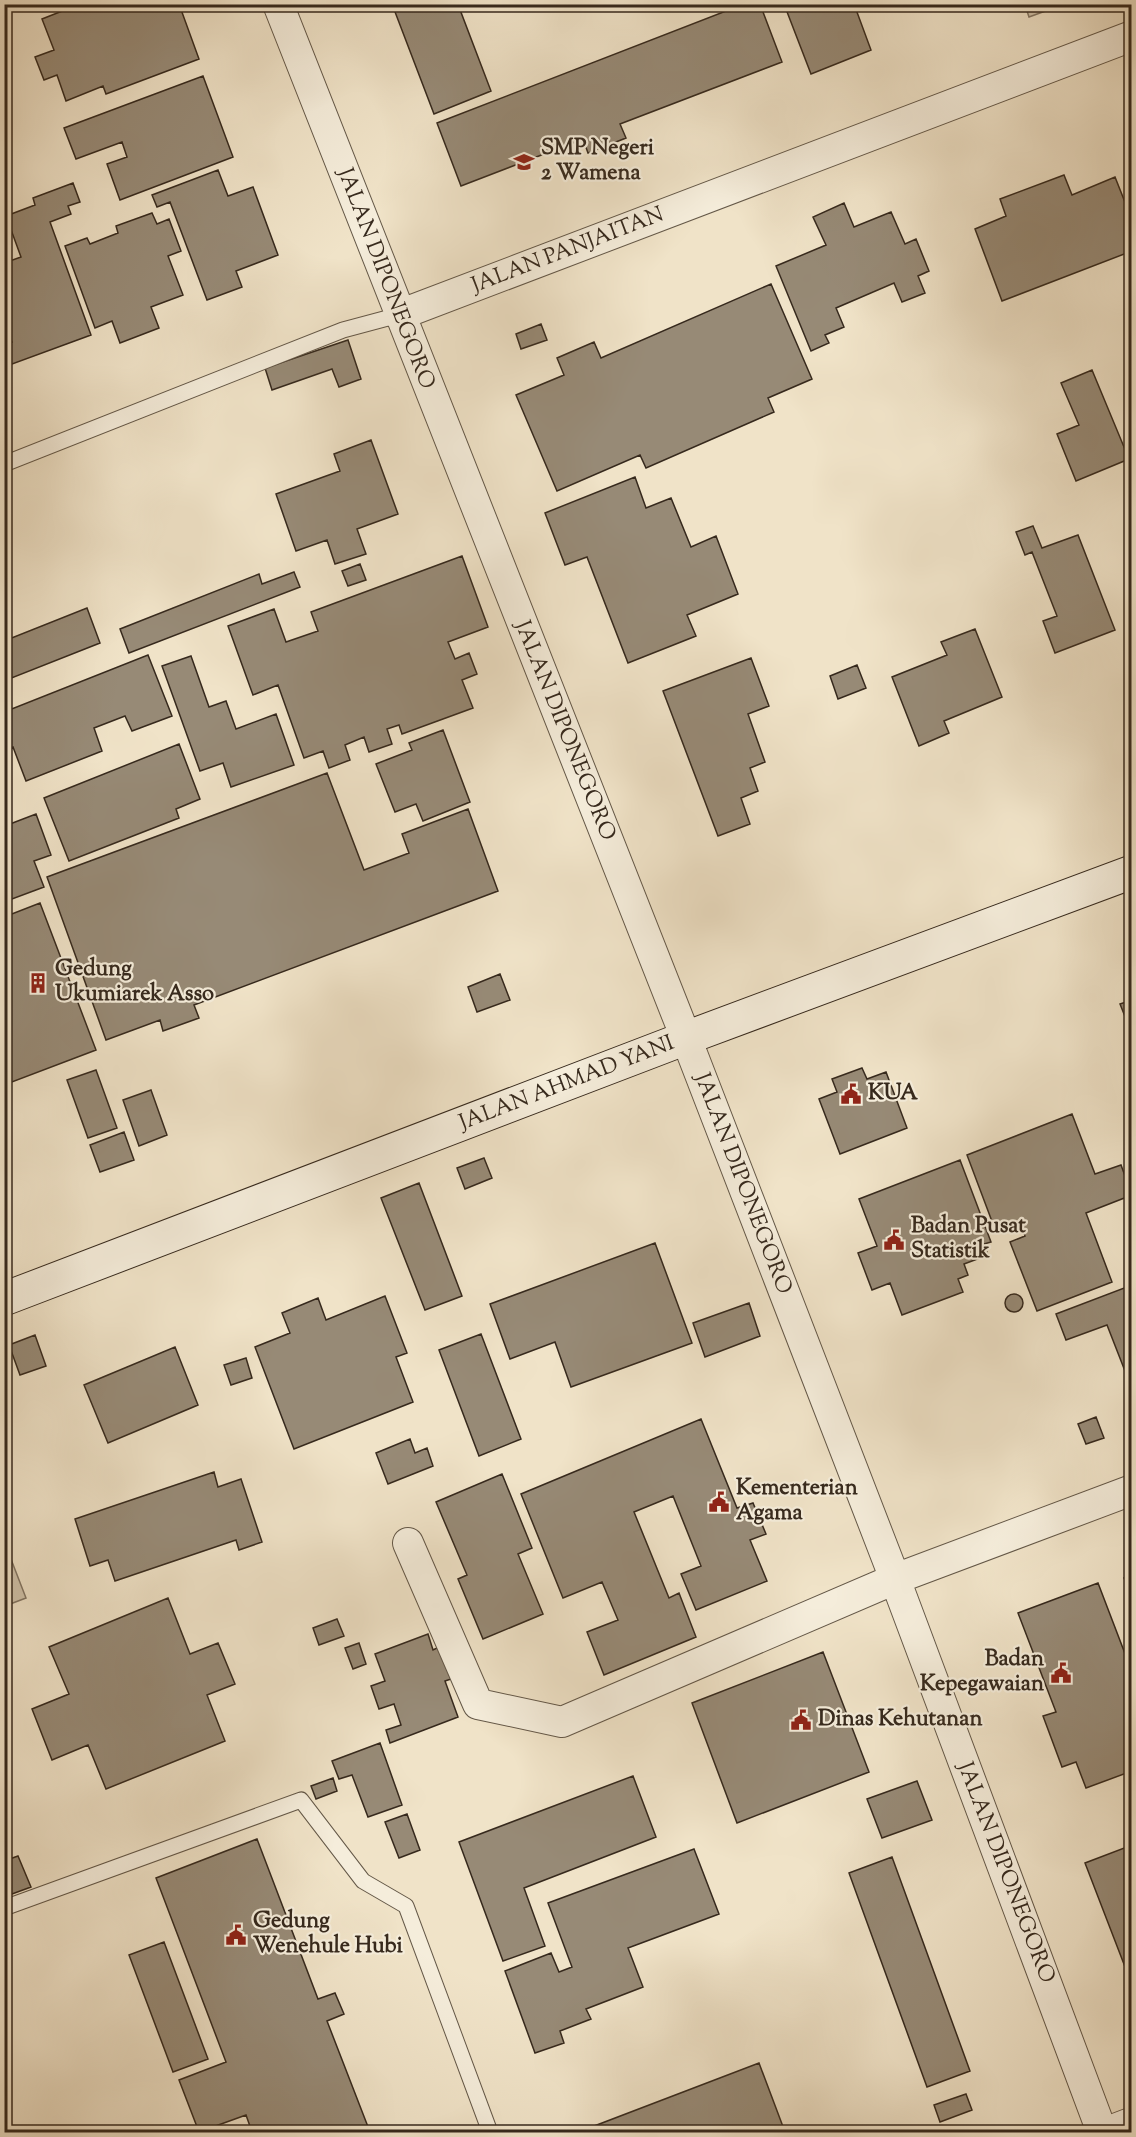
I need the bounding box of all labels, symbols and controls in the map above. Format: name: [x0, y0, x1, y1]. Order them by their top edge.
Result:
place label: SMP Negeri 2 Wamena: [541, 133, 655, 190]
school or university icon: SMP Negeri 2 Wamena: [512, 150, 536, 174]
street label: JALAN DIPONEGORO: [328, 163, 442, 394]
street label: JALAN PANJAITAN: [466, 200, 669, 303]
street label: JALAN DIPONEGORO: [505, 615, 623, 846]
place label: Gedung Ukumiarek Asso: [55, 954, 214, 1011]
building icon: Gedung Ukumiarek Asso: [26, 971, 50, 995]
street label: JALAN AHMAD YANI: [454, 1028, 679, 1140]
street label: JALAN DIPONEGORO: [685, 1068, 799, 1299]
place label: KUA: [868, 1078, 918, 1110]
public building icon: KUA: [839, 1082, 863, 1106]
place label: Badan Pusat Statistik: [911, 1211, 1026, 1268]
public building icon: Badan Pusat Statistik: [882, 1228, 906, 1252]
place label: Kementerian Agama: [736, 1473, 858, 1530]
public building icon: Kementerian Agama: [707, 1490, 731, 1514]
place label: Badan Kepegawaian: [920, 1644, 1044, 1701]
public building icon: Badan Kepegawaian: [1049, 1661, 1073, 1685]
place label: Dinas Kehutanan: [818, 1704, 982, 1736]
public building icon: Dinas Kehutanan: [789, 1708, 813, 1732]
street label: JALAN DIPONEGORO: [948, 1757, 1062, 1988]
place label: Gedung Wenehule Hubi: [253, 1906, 404, 1963]
public building icon: Gedung Wenehule Hubi: [224, 1923, 248, 1947]

